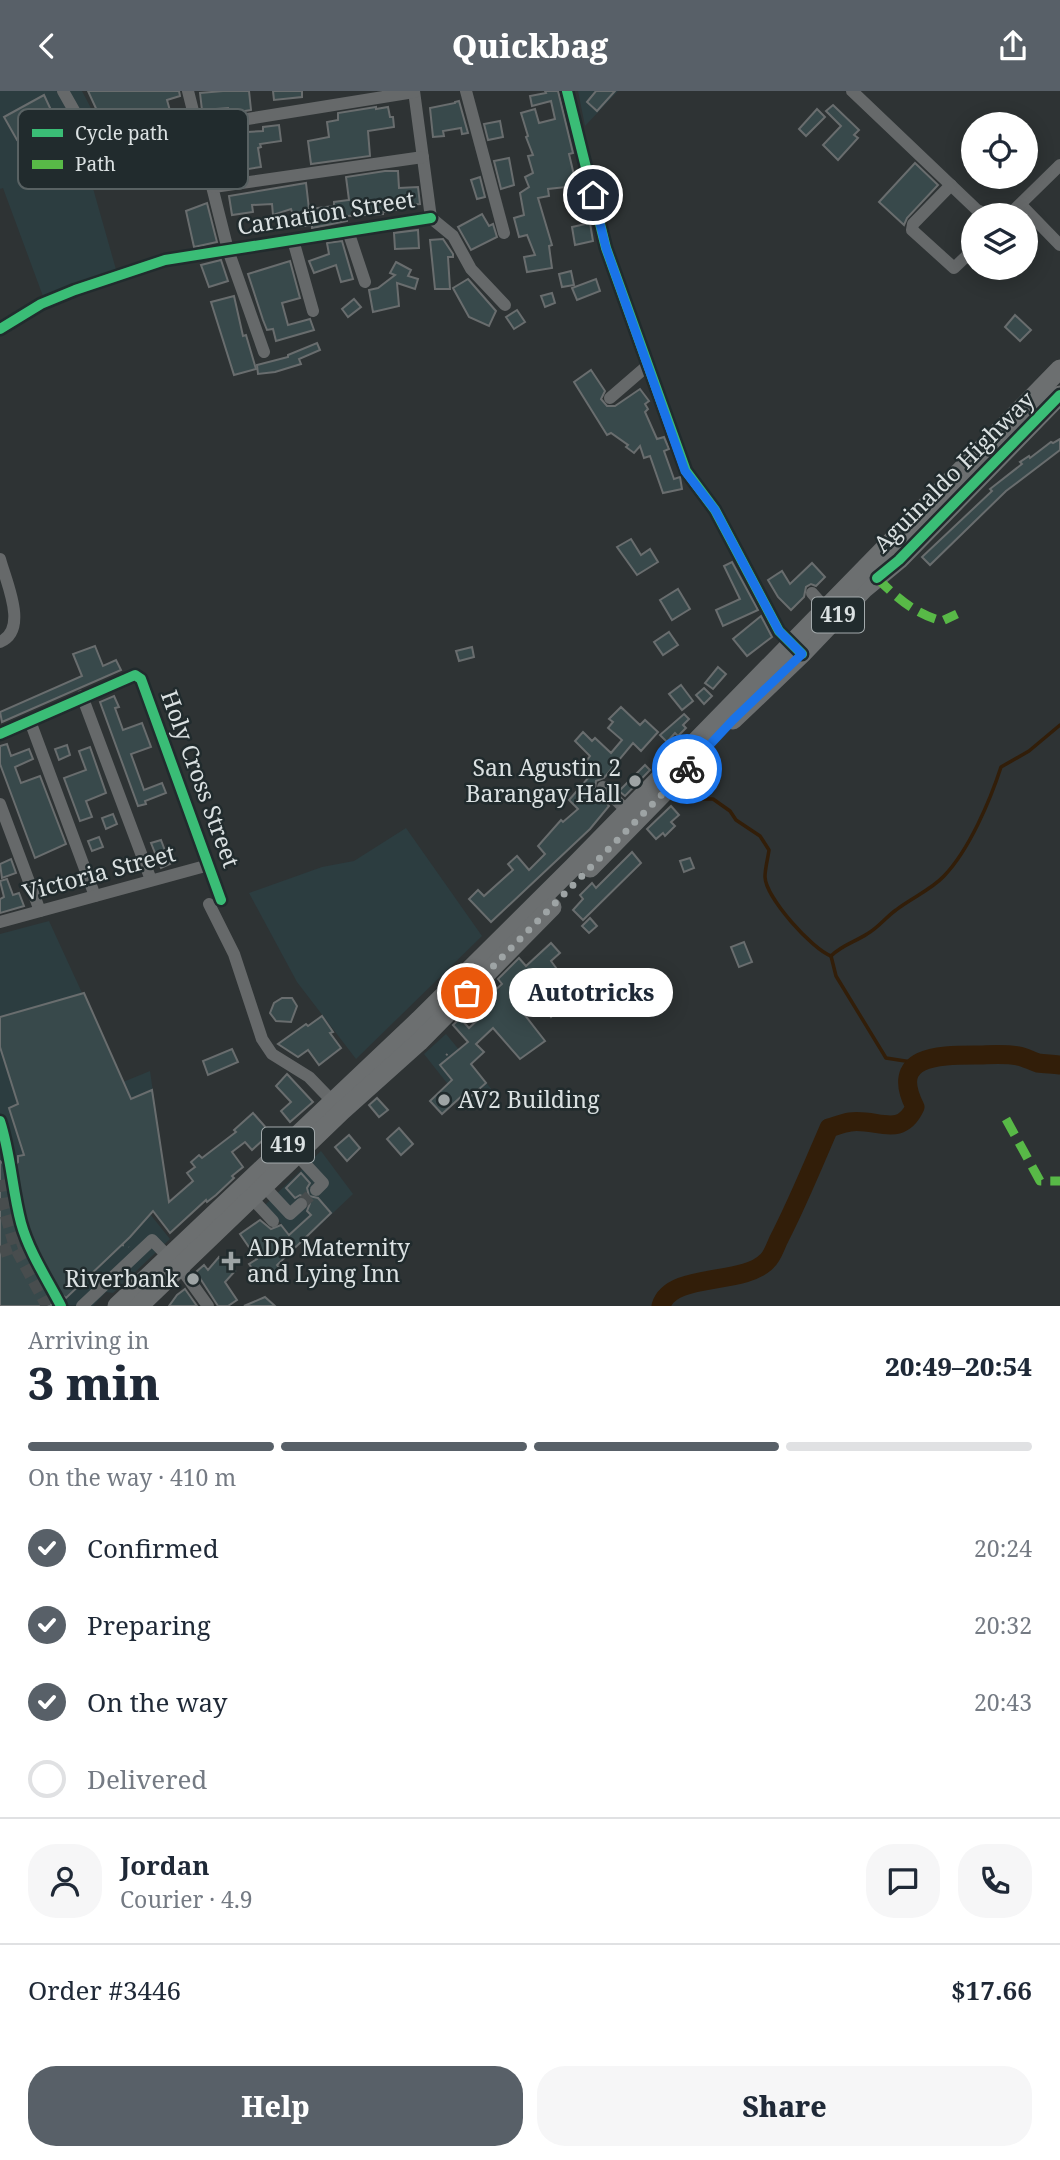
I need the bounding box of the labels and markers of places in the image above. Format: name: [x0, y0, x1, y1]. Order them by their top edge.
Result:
pin: [563, 165, 623, 225]
place label: San Agustin 2 Barangay Hall: [466, 751, 621, 809]
marker: San Agustin 2 Barangay Hall: [627, 773, 643, 789]
pin: [437, 963, 497, 1023]
callout: Autotricks: [509, 969, 674, 1017]
place label: AV2 Building: [458, 1083, 600, 1115]
marker: AV2 Building: [436, 1092, 452, 1108]
place label: ADB Maternity and Lying Inn: [247, 1231, 410, 1289]
marker: ADB Maternity and Lying Inn: [221, 1251, 241, 1271]
place label: Riverbank: [65, 1262, 180, 1294]
marker: Riverbank: [185, 1271, 201, 1287]

